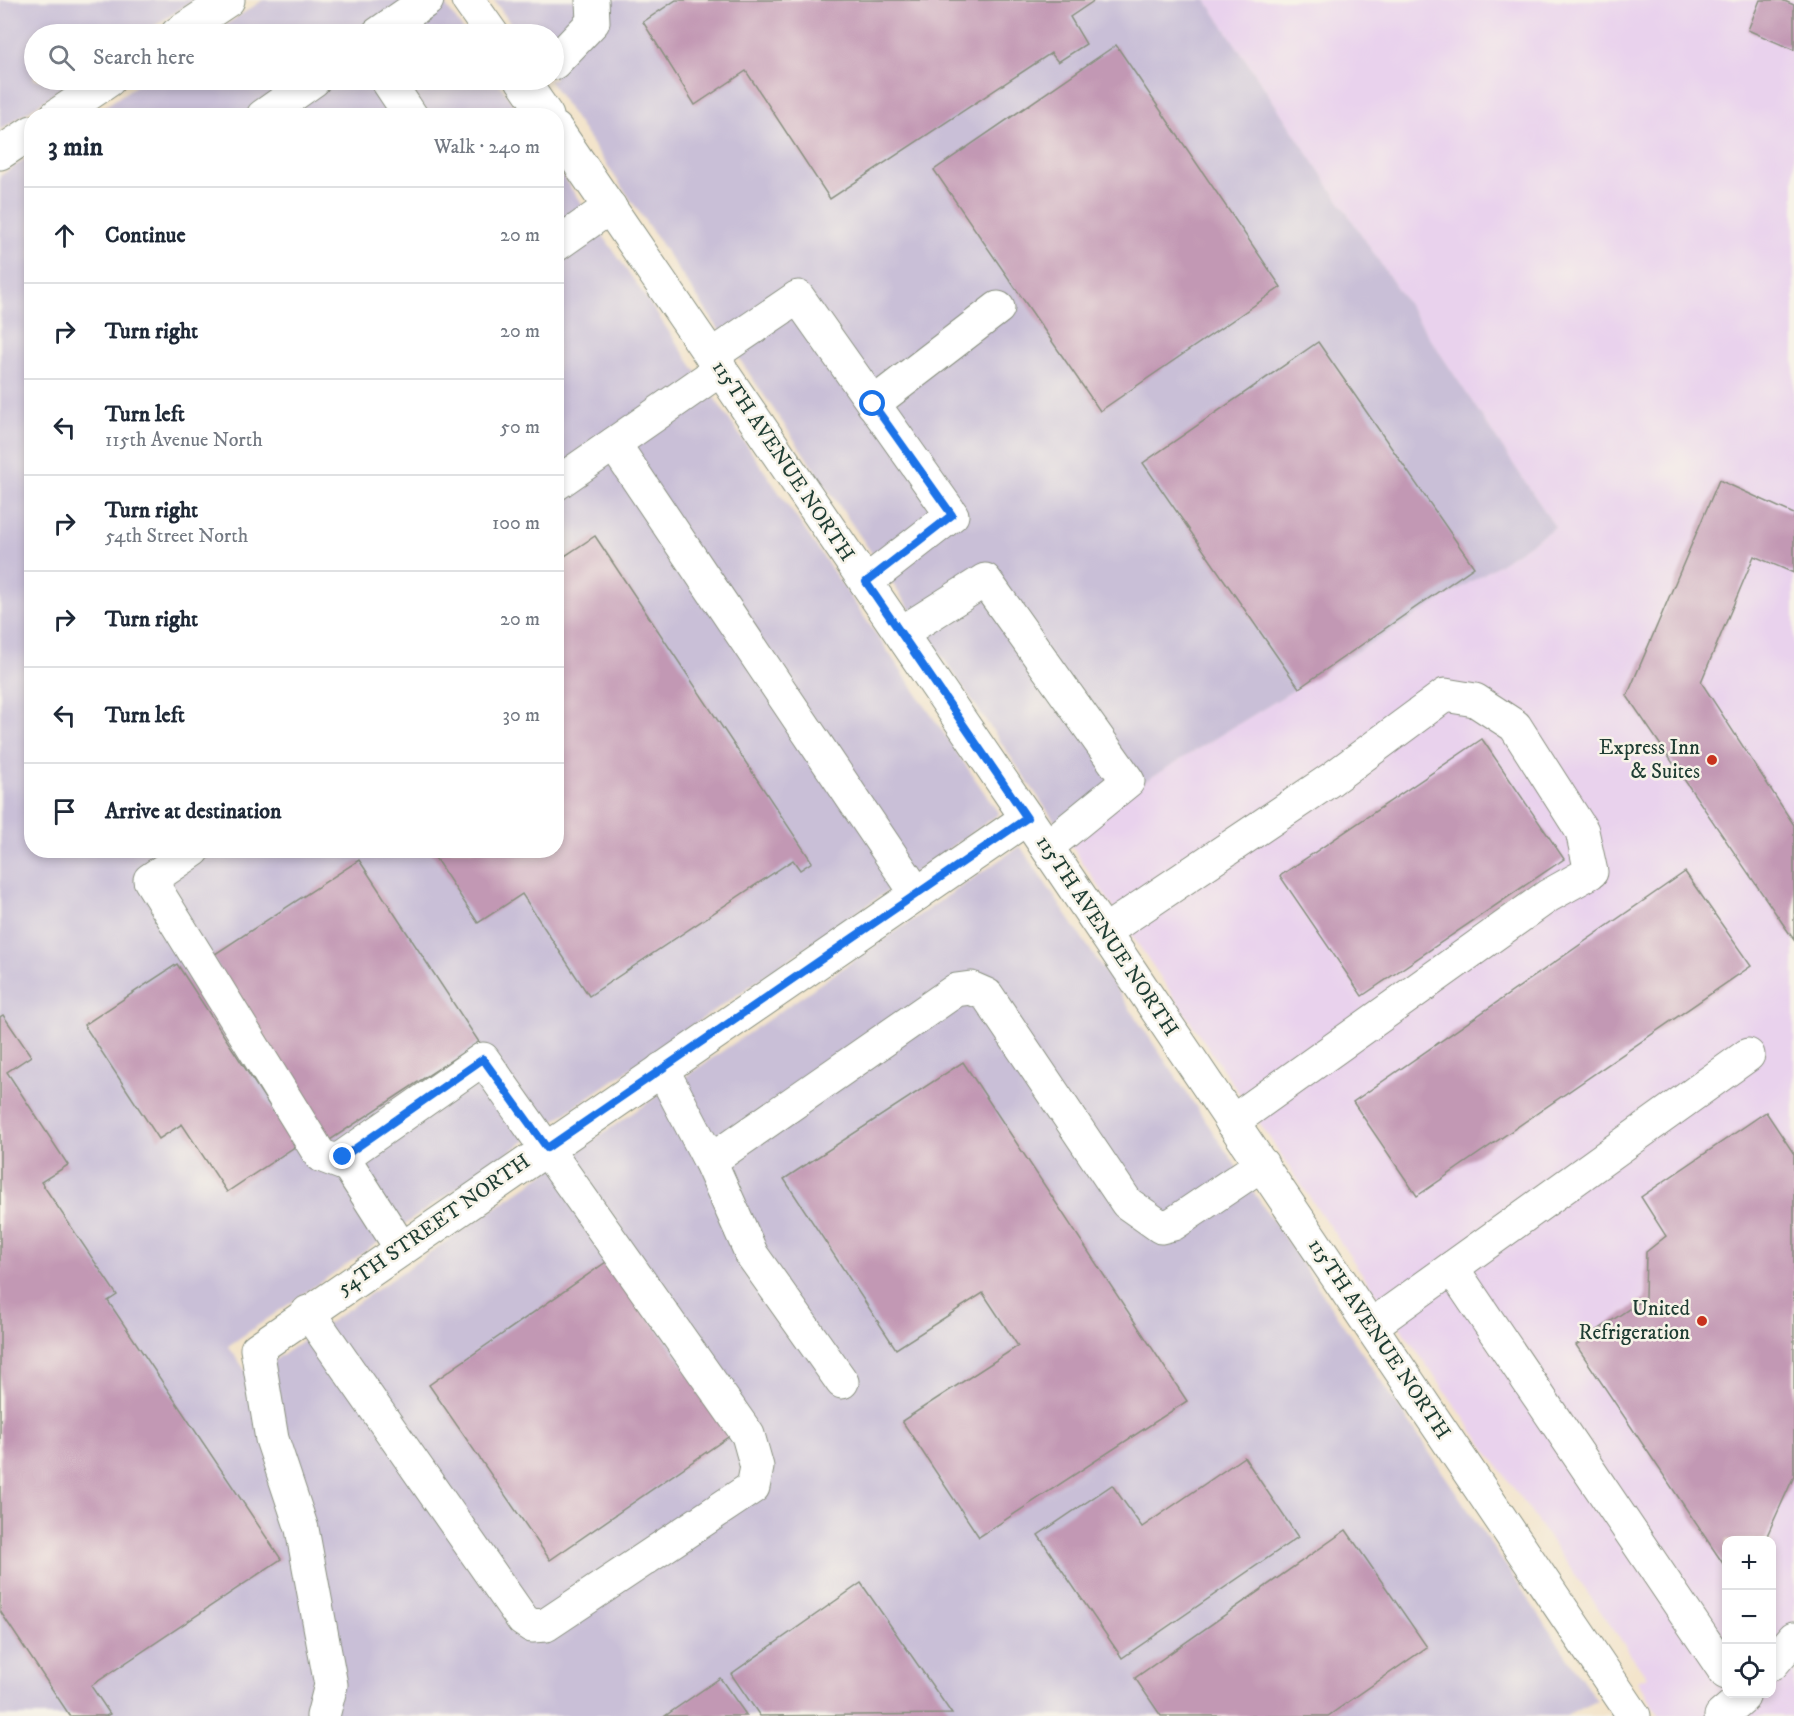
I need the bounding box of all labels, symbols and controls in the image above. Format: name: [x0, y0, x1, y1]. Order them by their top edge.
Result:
search box: [24, 24, 564, 90]
icon: search: [45, 41, 78, 74]
text: Search here: [93, 44, 195, 71]
text: 3 min: [48, 131, 103, 164]
text: Walk · 240 m: [434, 135, 540, 160]
icon: ahead: [48, 219, 81, 252]
text: Continue: [105, 222, 186, 249]
text: 20 m: [500, 223, 540, 248]
icon: right: [48, 315, 81, 348]
text: Turn right: [105, 318, 198, 345]
text: 20 m: [500, 319, 540, 344]
street label: 115TH AVENUE NORTH: [706, 356, 860, 566]
route start: [859, 390, 885, 416]
text: Turn left: [105, 401, 185, 428]
icon: left: [48, 411, 81, 444]
text: 50 m: [500, 415, 540, 440]
text: 115th Avenue North: [105, 428, 263, 453]
text: Turn right: [105, 497, 198, 524]
icon: right: [48, 507, 81, 540]
text: 100 m: [492, 511, 540, 536]
text: 54th Street North: [105, 524, 248, 549]
icon: right: [48, 603, 81, 636]
text: Turn right: [105, 606, 198, 633]
text: 20 m: [500, 607, 540, 632]
icon: left: [48, 699, 81, 732]
text: Turn left: [105, 702, 185, 729]
text: 30 m: [502, 703, 540, 728]
place label: Express Inn & Suites: [1599, 735, 1700, 785]
marker: Express Inn & Suites: [1705, 753, 1719, 767]
icon: arrive: [48, 795, 81, 828]
text: Arrive at destination: [105, 798, 282, 825]
street label: 115TH AVENUE NORTH: [1030, 831, 1184, 1041]
route end: [329, 1143, 355, 1169]
street label: 54TH STREET NORTH: [332, 1148, 536, 1302]
street label: 115TH AVENUE NORTH: [1302, 1234, 1456, 1444]
place label: United Refrigeration: [1579, 1296, 1691, 1346]
marker: United Refrigeration: [1695, 1314, 1709, 1328]
map controls: [1722, 1536, 1776, 1698]
button: +: [1722, 1536, 1776, 1590]
button: −: [1722, 1590, 1776, 1644]
button: locate: [1722, 1644, 1776, 1698]

